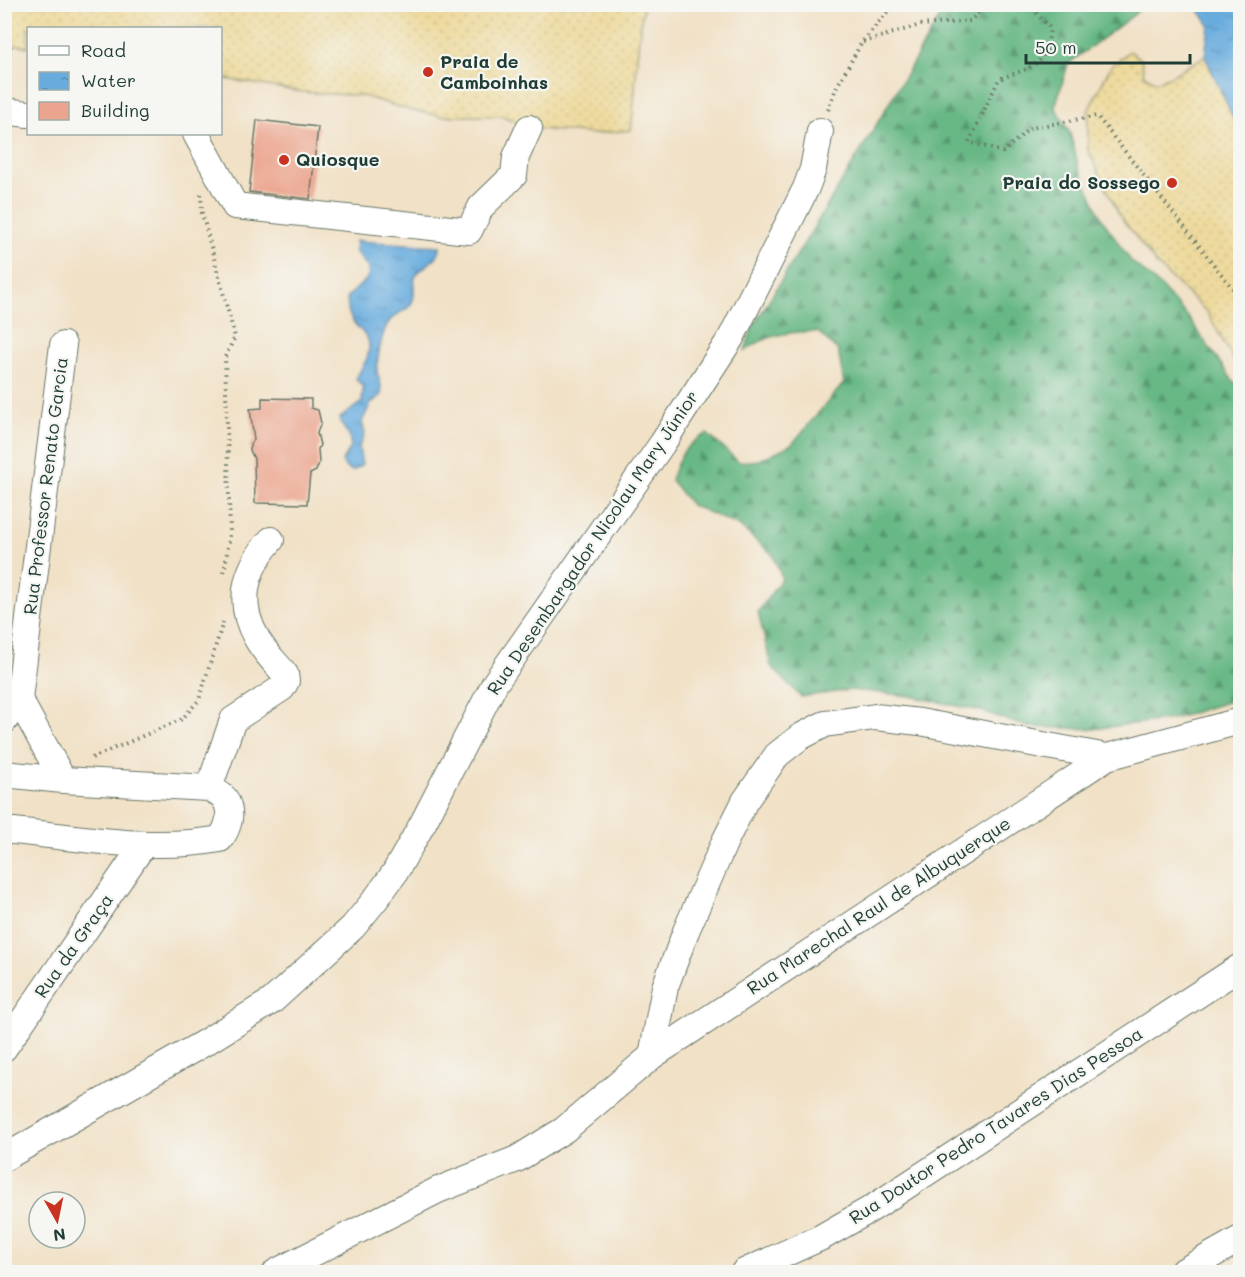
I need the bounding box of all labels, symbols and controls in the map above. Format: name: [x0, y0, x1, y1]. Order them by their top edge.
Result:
legend: [27, 27, 222, 135]
scale bar: [1026, 27, 1190, 65]
text: 50 m: [1035, 35, 1077, 59]
text: Road: [81, 38, 126, 62]
place label: Praia de Camboinhas: [440, 49, 548, 94]
marker: Praia de Camboinhas: [421, 65, 435, 79]
text: Water: [81, 68, 136, 92]
text: Building: [81, 98, 149, 122]
place label: Quiosque: [296, 147, 380, 171]
marker: Quiosque: [277, 153, 291, 167]
place label: Praia do Sossego: [1002, 170, 1160, 194]
marker: Praia do Sossego: [1165, 176, 1179, 190]
street label: Rua Professor Renato Garcia: [17, 356, 73, 616]
street label: Rua Desembargador Nicolau Mary Júnior: [481, 385, 703, 699]
street label: Rua Marechal Raul de Albuquerque: [742, 811, 1015, 1000]
street label: Rua da Graça: [28, 889, 118, 1002]
street label: Rua Doutor Pedro Tavares Dias Pessoa: [844, 1021, 1147, 1229]
north arrow: [27, 1190, 87, 1250]
text: N: [52, 1224, 67, 1247]

